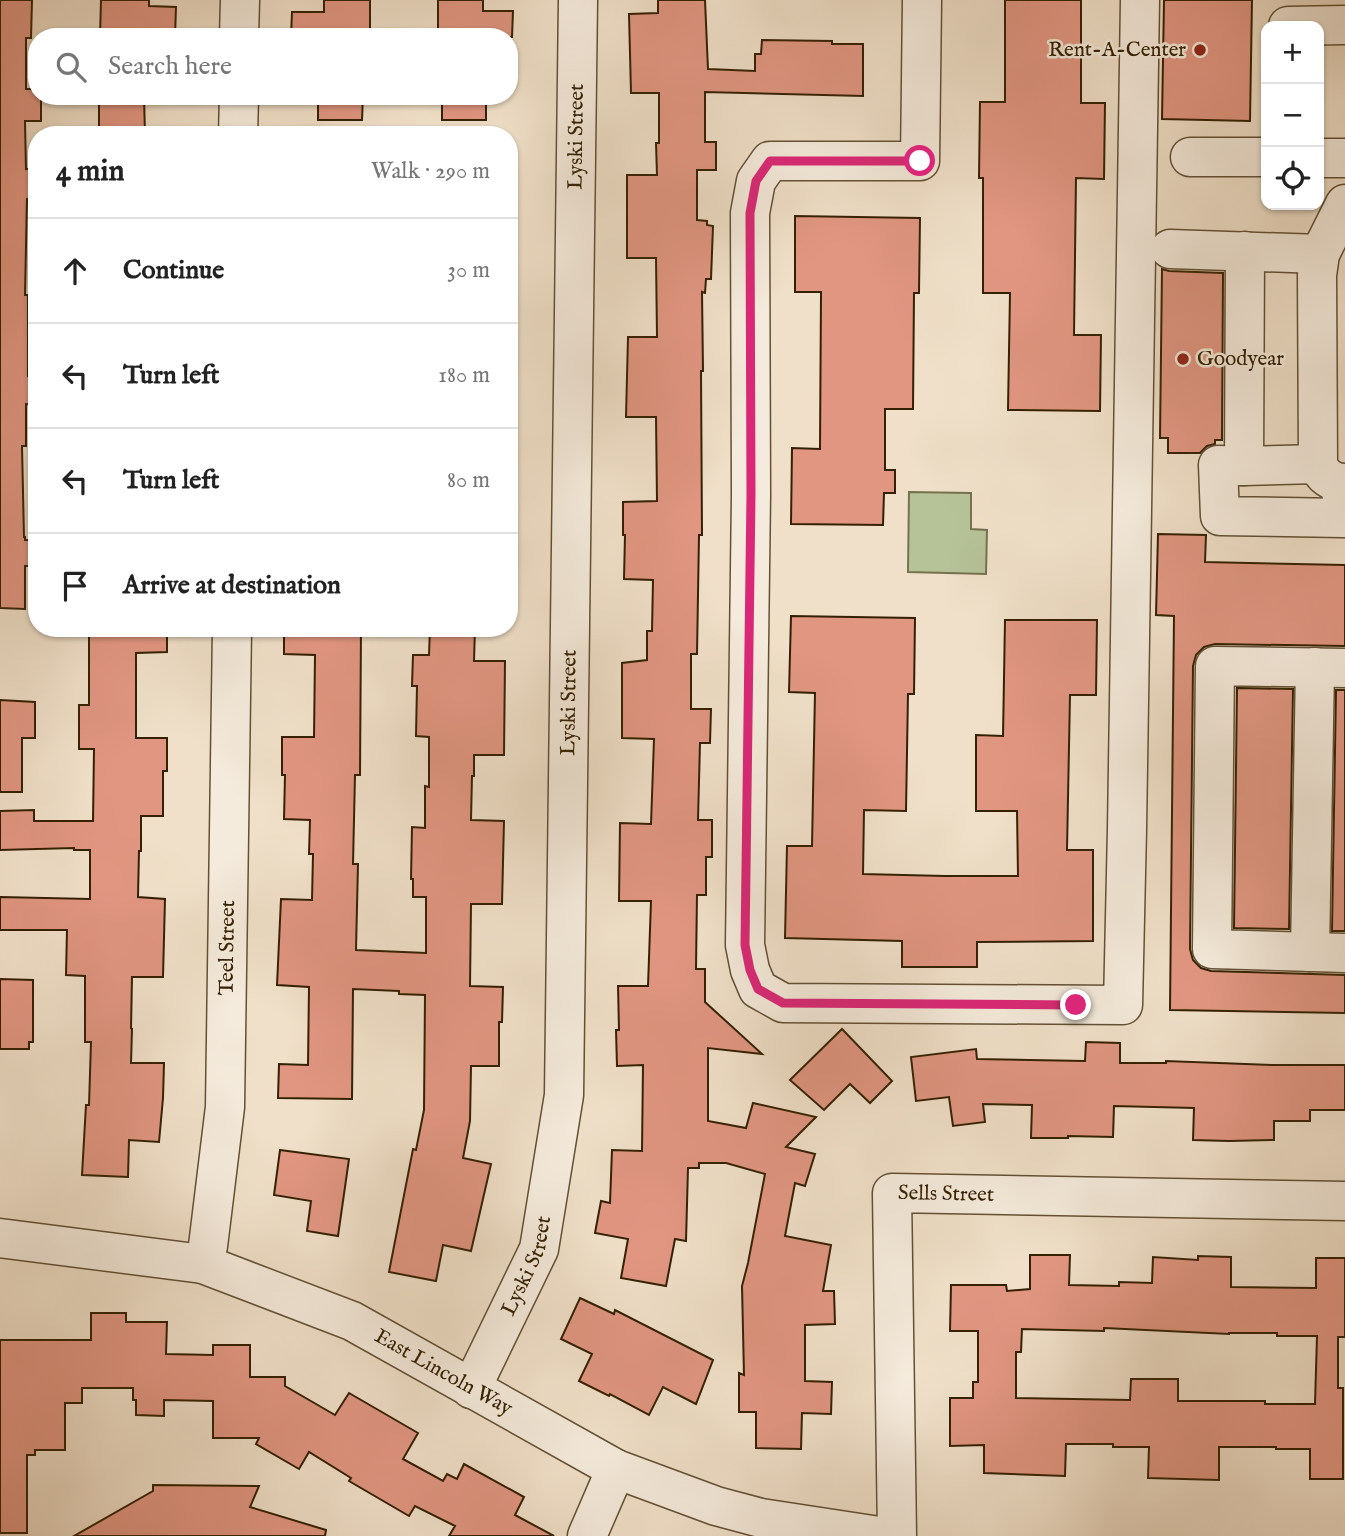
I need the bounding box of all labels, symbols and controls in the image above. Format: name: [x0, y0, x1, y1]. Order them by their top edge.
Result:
map controls: [1261, 21, 1324, 210]
button: +: [1261, 21, 1324, 84]
search box: [28, 28, 518, 105]
place label: Rent-A-Center: [1048, 37, 1186, 64]
marker: Rent-A-Center: [1192, 42, 1208, 58]
icon: search: [52, 48, 90, 86]
text: Search here: [108, 50, 232, 83]
street label: Lyski Street: [562, 84, 590, 190]
button: −: [1261, 84, 1324, 147]
route start: [904, 145, 935, 176]
button: locate: [1261, 147, 1324, 210]
text: 4 min: [56, 153, 124, 191]
text: Walk · 290 m: [371, 157, 490, 186]
icon: ahead: [56, 252, 94, 290]
text: Continue: [123, 254, 224, 287]
text: 30 m: [447, 256, 490, 285]
place label: Goodyear: [1197, 346, 1284, 373]
marker: Goodyear: [1175, 351, 1191, 367]
icon: left: [56, 357, 94, 395]
text: Turn left: [123, 359, 220, 392]
text: 180 m: [438, 361, 490, 390]
icon: left: [56, 462, 94, 500]
text: Turn left: [123, 464, 220, 497]
text: 80 m: [447, 466, 490, 495]
icon: arrive: [56, 567, 94, 605]
text: Arrive at destination: [123, 569, 341, 602]
street label: Lyski Street: [555, 650, 583, 756]
street label: Teel Street: [213, 900, 242, 996]
route end: [1060, 989, 1091, 1020]
street label: Sells Street: [898, 1180, 994, 1208]
street label: Lyski Street: [495, 1214, 558, 1320]
street label: East Lincoln Way: [370, 1323, 518, 1422]

